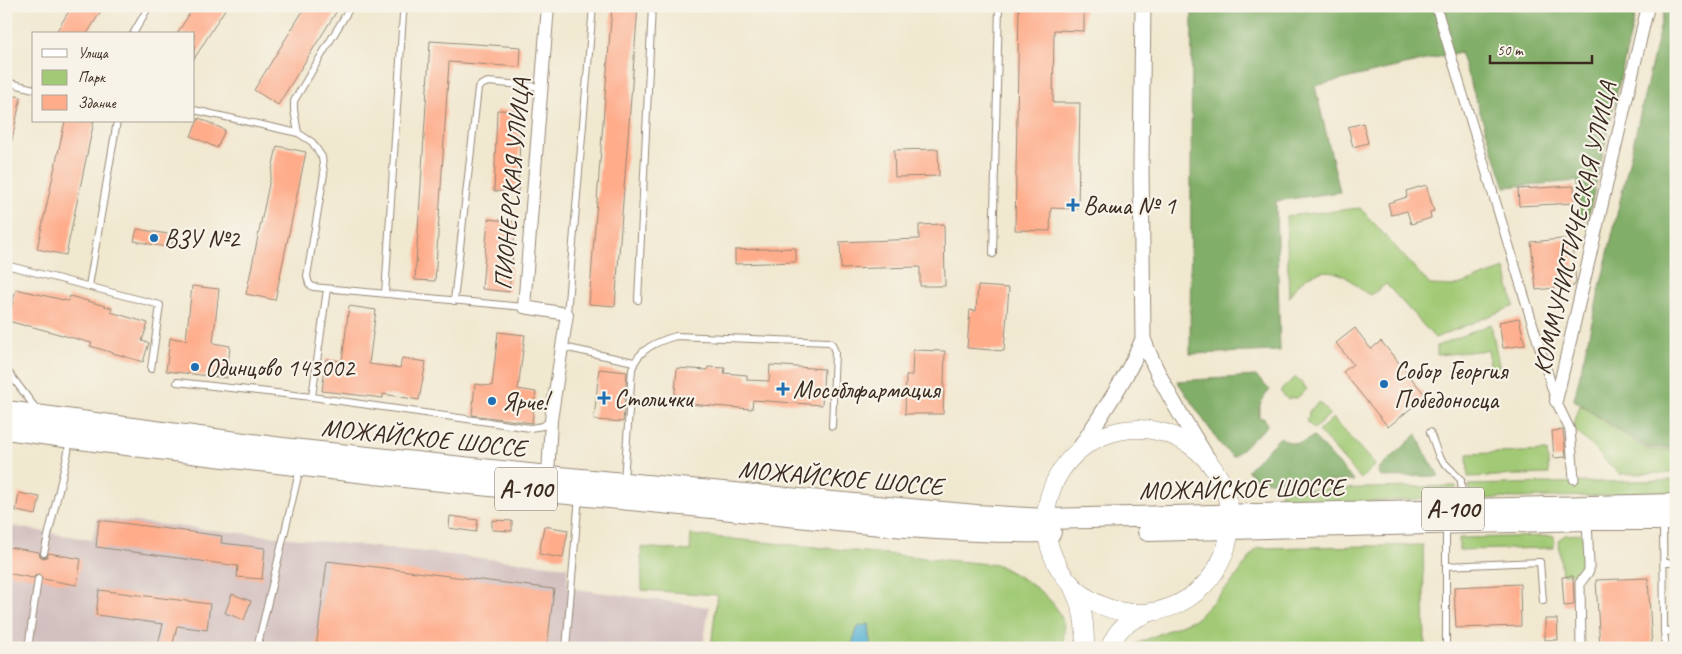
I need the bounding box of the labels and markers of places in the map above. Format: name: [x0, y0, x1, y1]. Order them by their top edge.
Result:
place label: Ваша № 1: [1083, 190, 1177, 222]
marker: Ваша № 1: [1067, 199, 1079, 211]
place label: ВЗУ №2: [164, 223, 241, 255]
marker: ВЗУ №2: [148, 232, 160, 244]
place label: Одинцово 143002: [205, 352, 356, 384]
place label: Собор Георгия Победоносца: [1394, 355, 1510, 416]
marker: Одинцово 143002: [189, 361, 201, 373]
place label: Мособлфармация: [793, 374, 942, 406]
marker: Собор Георгия Победоносца: [1378, 378, 1390, 390]
place label: Столички: [614, 383, 694, 415]
marker: Мособлфармация: [777, 383, 789, 395]
place label: Ярче!: [502, 386, 552, 418]
marker: Столички: [598, 392, 610, 404]
marker: Ярче!: [486, 395, 498, 407]

